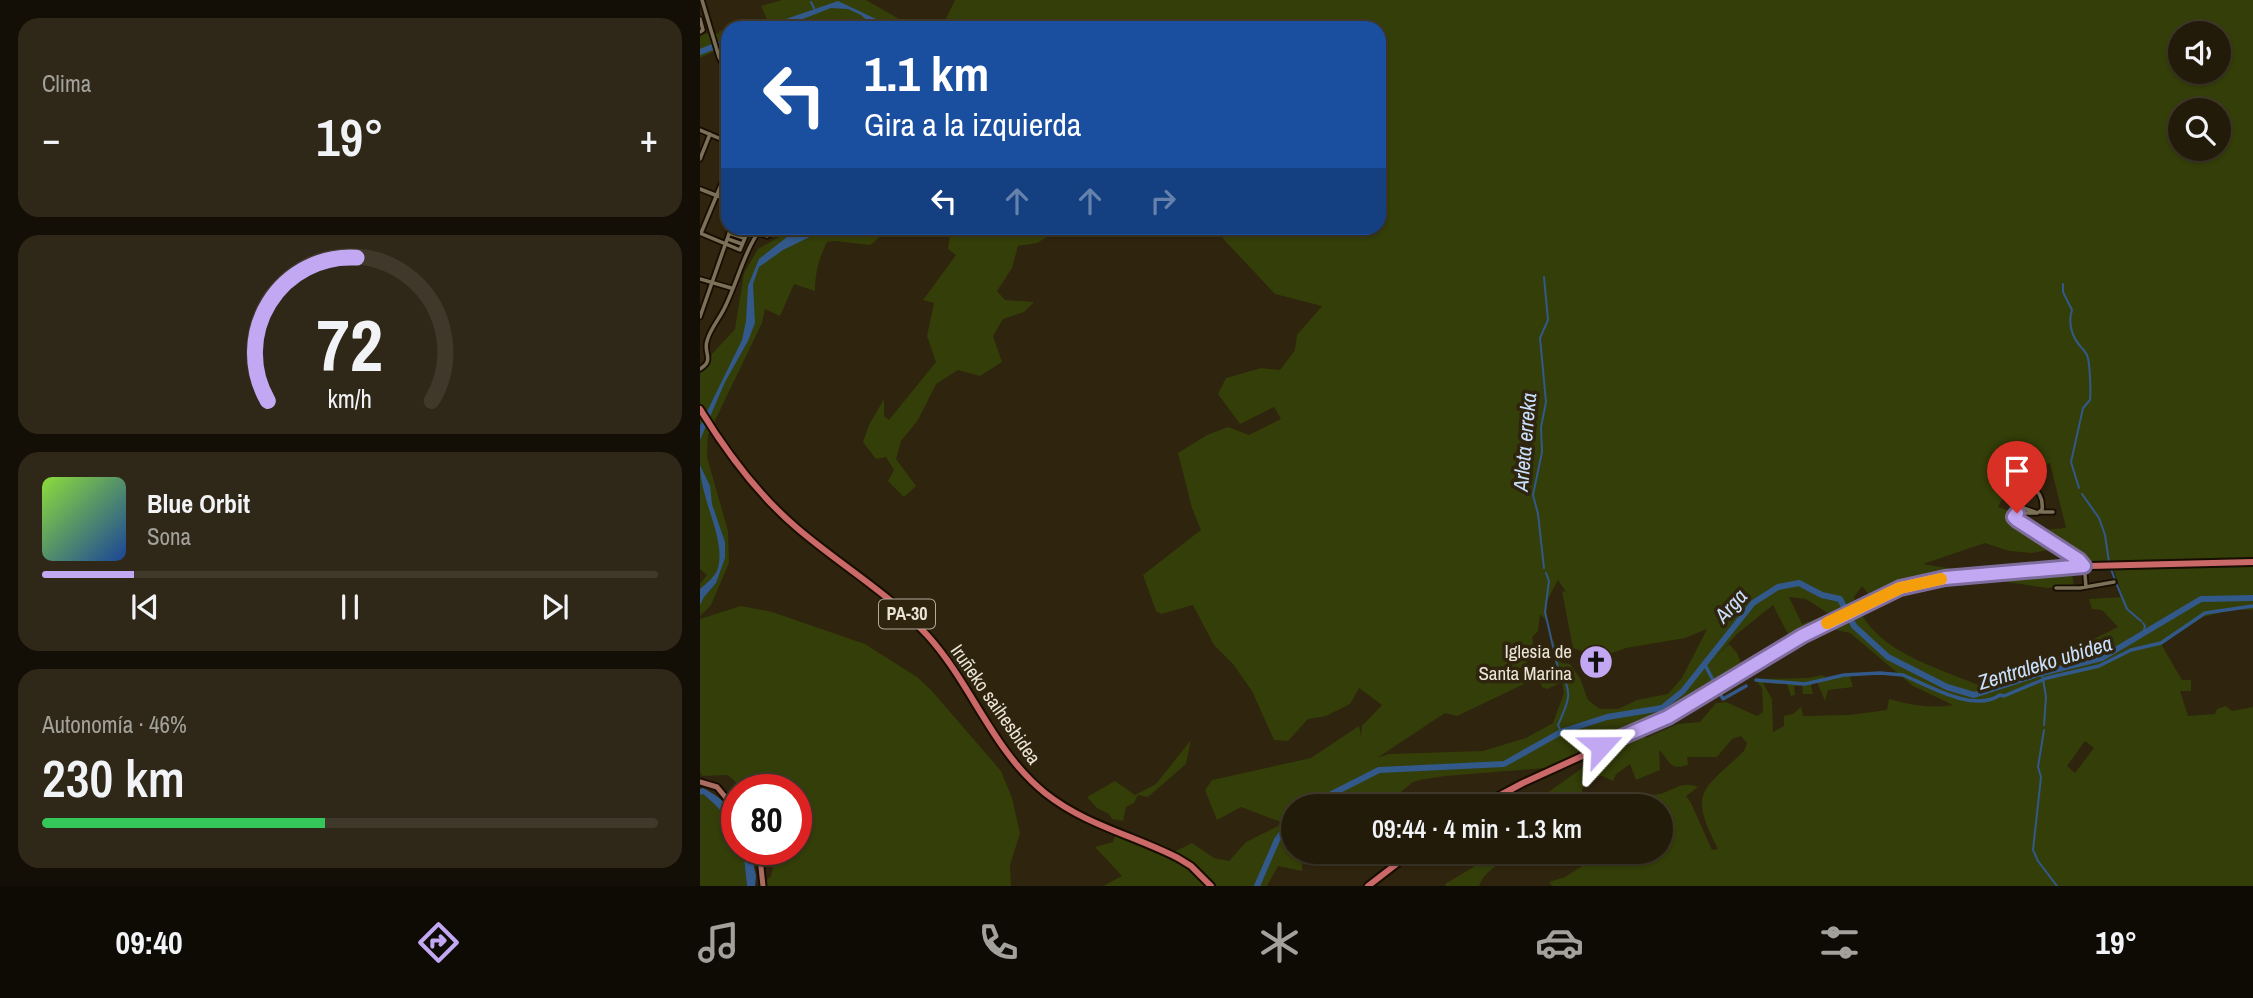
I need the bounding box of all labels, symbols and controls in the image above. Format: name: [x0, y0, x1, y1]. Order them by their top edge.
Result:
map controls: [2168, 21, 2231, 161]
button: sound: [2168, 21, 2231, 84]
text: 1.1 km: [864, 40, 989, 106]
icon: left: [749, 49, 840, 140]
text: Clima: [42, 68, 91, 99]
button: search: [2168, 98, 2231, 161]
text: 19°: [316, 102, 384, 172]
text: Gira a la izquierda: [864, 103, 1081, 146]
text: −: [42, 113, 60, 164]
text: +: [640, 113, 658, 164]
icon: left: [925, 182, 963, 220]
icon: ahead: [998, 182, 1036, 220]
icon: ahead: [1071, 182, 1109, 220]
icon: right: [1144, 182, 1182, 220]
text: 72: [317, 296, 383, 394]
text: km/h: [328, 381, 372, 415]
water label: Arleta erreka: [1506, 392, 1543, 493]
pin: [1987, 441, 2047, 513]
icon: arrive: [1998, 452, 2036, 490]
text: Blue Orbit: [147, 486, 250, 521]
text: Sona: [147, 521, 191, 552]
water label: Arga: [1707, 582, 1754, 630]
icon: previous: [126, 588, 164, 626]
icon: pause: [331, 588, 369, 626]
icon: next: [536, 588, 574, 626]
road number: PA-30: [879, 600, 935, 628]
water label: Zentraleko ubidea: [1973, 628, 2115, 697]
place label: Iglesia de Santa Marina: [1478, 638, 1572, 686]
street label: Iruñeko saihesbidea: [945, 639, 1047, 770]
church icon: Iglesia de Santa Marina: [1577, 643, 1615, 681]
text: Autonomía · 46%: [42, 709, 187, 740]
position arrow: [1564, 709, 1638, 783]
text: 230 km: [42, 743, 185, 813]
speed limit sign: 80: [721, 774, 812, 865]
text: 09:44 · 4 min · 1.3 km: [1372, 811, 1582, 846]
icon: directions: [414, 918, 463, 967]
icon: music: [694, 918, 743, 967]
icon: phone: [974, 918, 1023, 967]
icon: climate: [1255, 918, 1304, 967]
icon: car: [1535, 918, 1584, 967]
icon: filters: [1815, 918, 1864, 967]
text: 09:40: [116, 921, 183, 964]
text: 19°: [2095, 921, 2137, 964]

